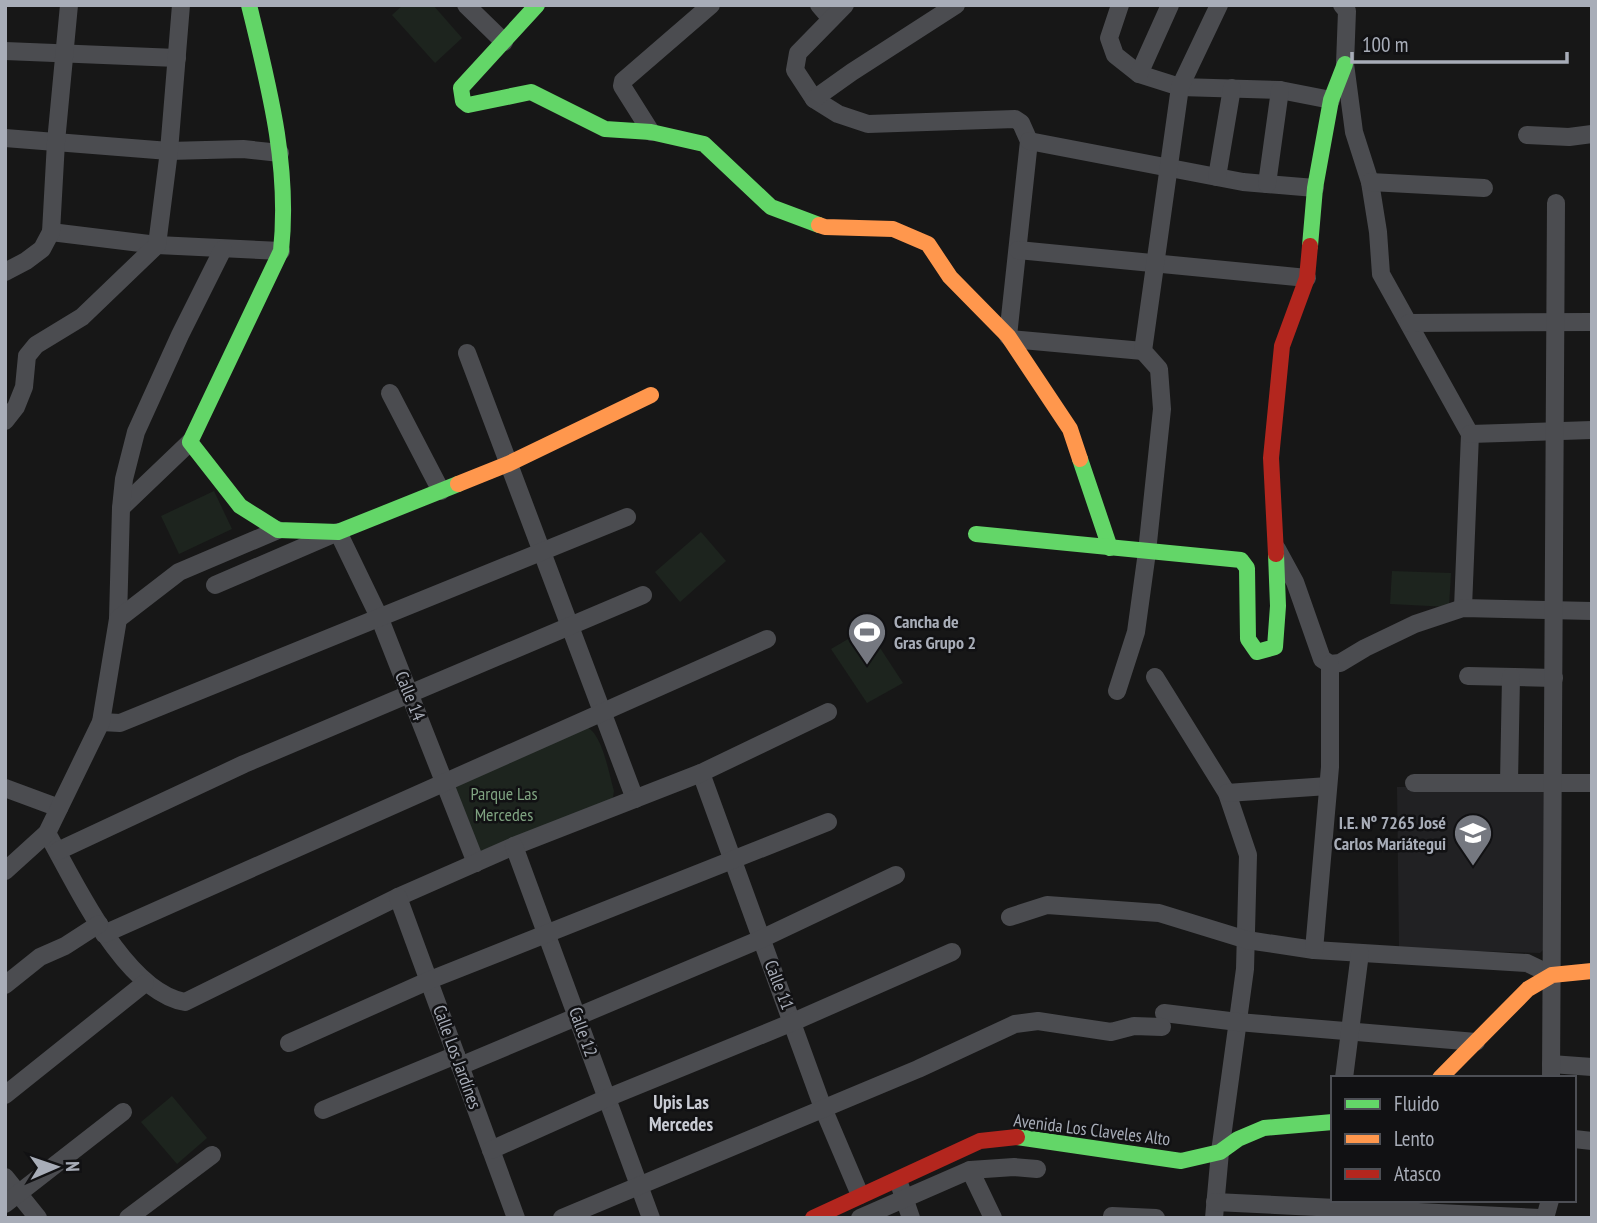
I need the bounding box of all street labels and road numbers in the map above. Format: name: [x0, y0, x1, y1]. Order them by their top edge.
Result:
street label: Calle 14: [390, 668, 431, 724]
street label: Calle 11: [760, 957, 799, 1013]
street label: Calle Los Jardínes: [428, 1002, 487, 1112]
street label: Calle 12: [564, 1004, 603, 1060]
street label: Avenida Los Claveles Alto: [1012, 1108, 1172, 1151]

